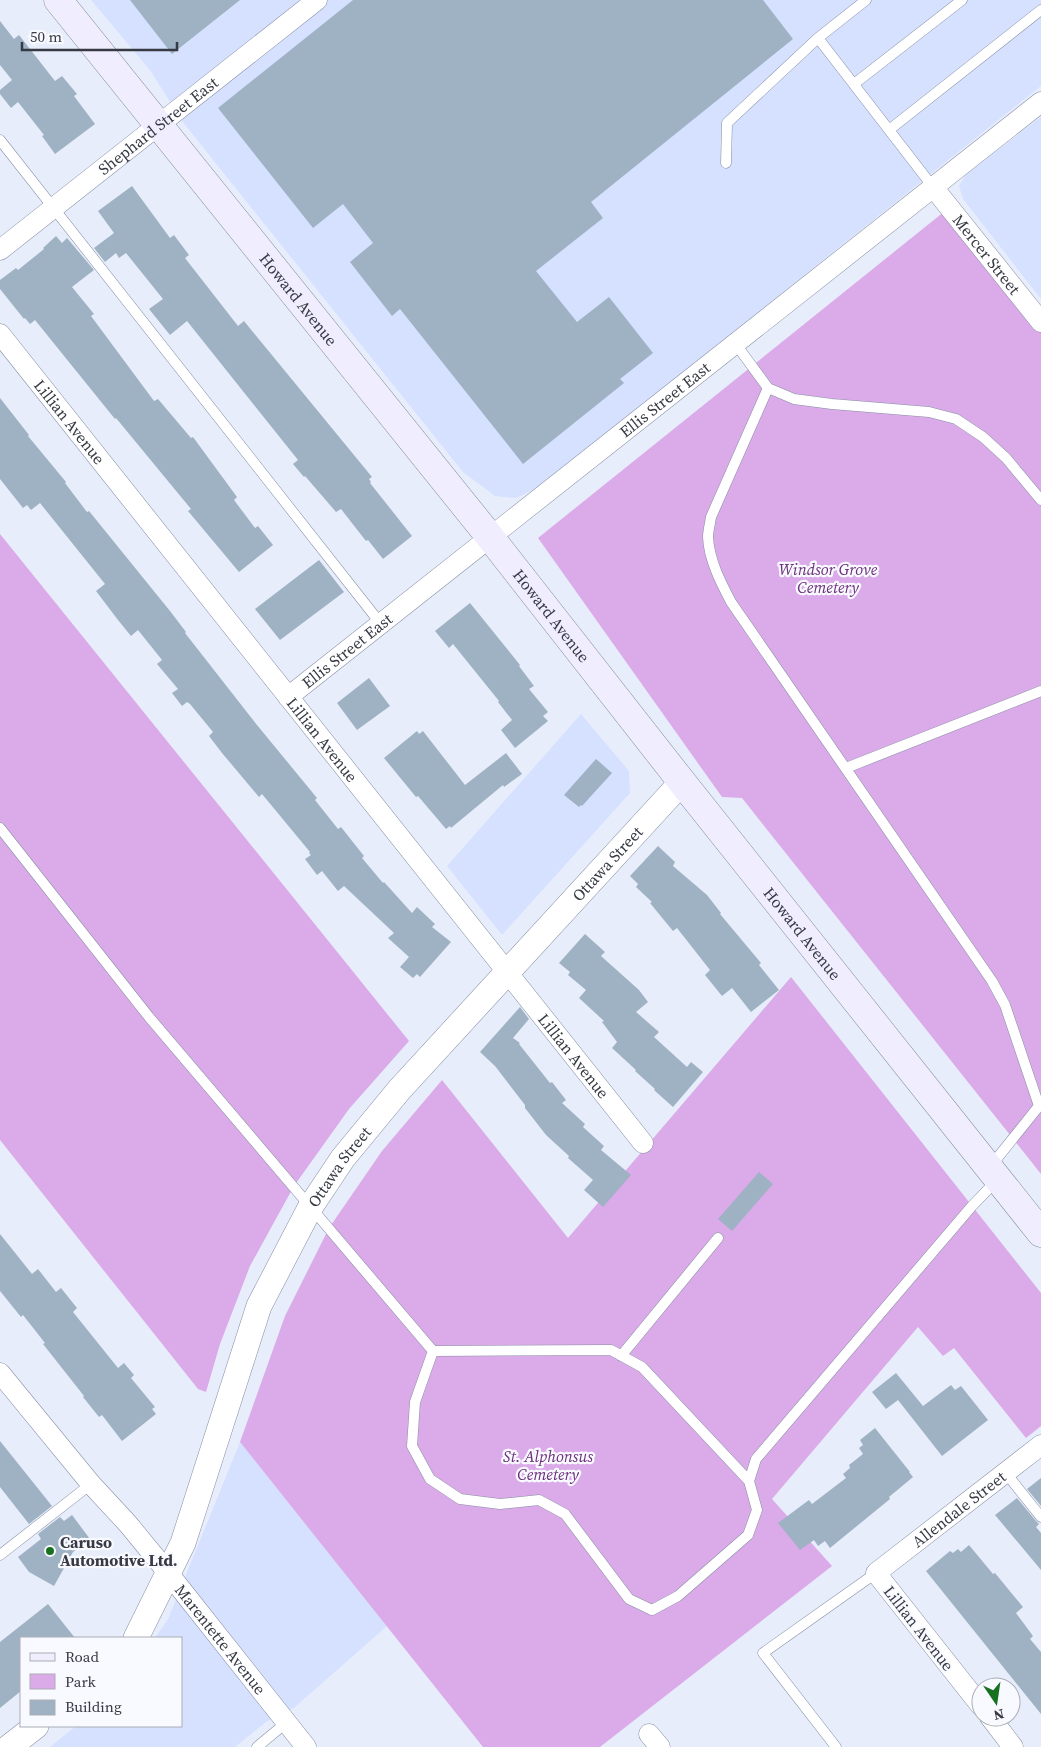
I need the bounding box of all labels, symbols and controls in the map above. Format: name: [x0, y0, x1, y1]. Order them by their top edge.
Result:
scale bar: [22, 20, 178, 52]
text: 50 m: [30, 26, 62, 47]
street label: Shephard Street East: [93, 71, 223, 180]
street label: Mercer Street: [948, 209, 1026, 299]
street label: Howard Avenue: [255, 248, 343, 350]
street label: Ellis Street East: [615, 356, 715, 442]
street label: Lillian Avenue: [29, 375, 110, 469]
park label: Windsor Grove Cemetery: [779, 558, 878, 598]
street label: Howard Avenue: [508, 564, 595, 667]
street label: Ellis Street East: [297, 607, 397, 693]
street label: Lillian Avenue: [282, 692, 363, 787]
street label: Ottawa Street: [567, 820, 648, 906]
street label: Howard Avenue: [759, 882, 846, 985]
street label: Lillian Avenue: [533, 1009, 614, 1103]
street label: Ottawa Street: [302, 1121, 376, 1211]
park label: St. Alphonsus Cemetery: [503, 1445, 593, 1485]
street label: Allendale Street: [907, 1465, 1011, 1552]
place label: Caruso Automotive Ltd.: [60, 1531, 178, 1571]
marker: Caruso Automotive Ltd.: [44, 1545, 56, 1557]
street label: Marentette Avenue: [170, 1580, 271, 1699]
street label: Lillian Avenue: [879, 1581, 959, 1675]
legend: [20, 1637, 182, 1727]
text: Road: [65, 1646, 99, 1667]
text: Park: [65, 1671, 97, 1692]
north arrow: [971, 1677, 1021, 1727]
text: Building: [65, 1696, 122, 1717]
text: N: [992, 1704, 1006, 1726]

